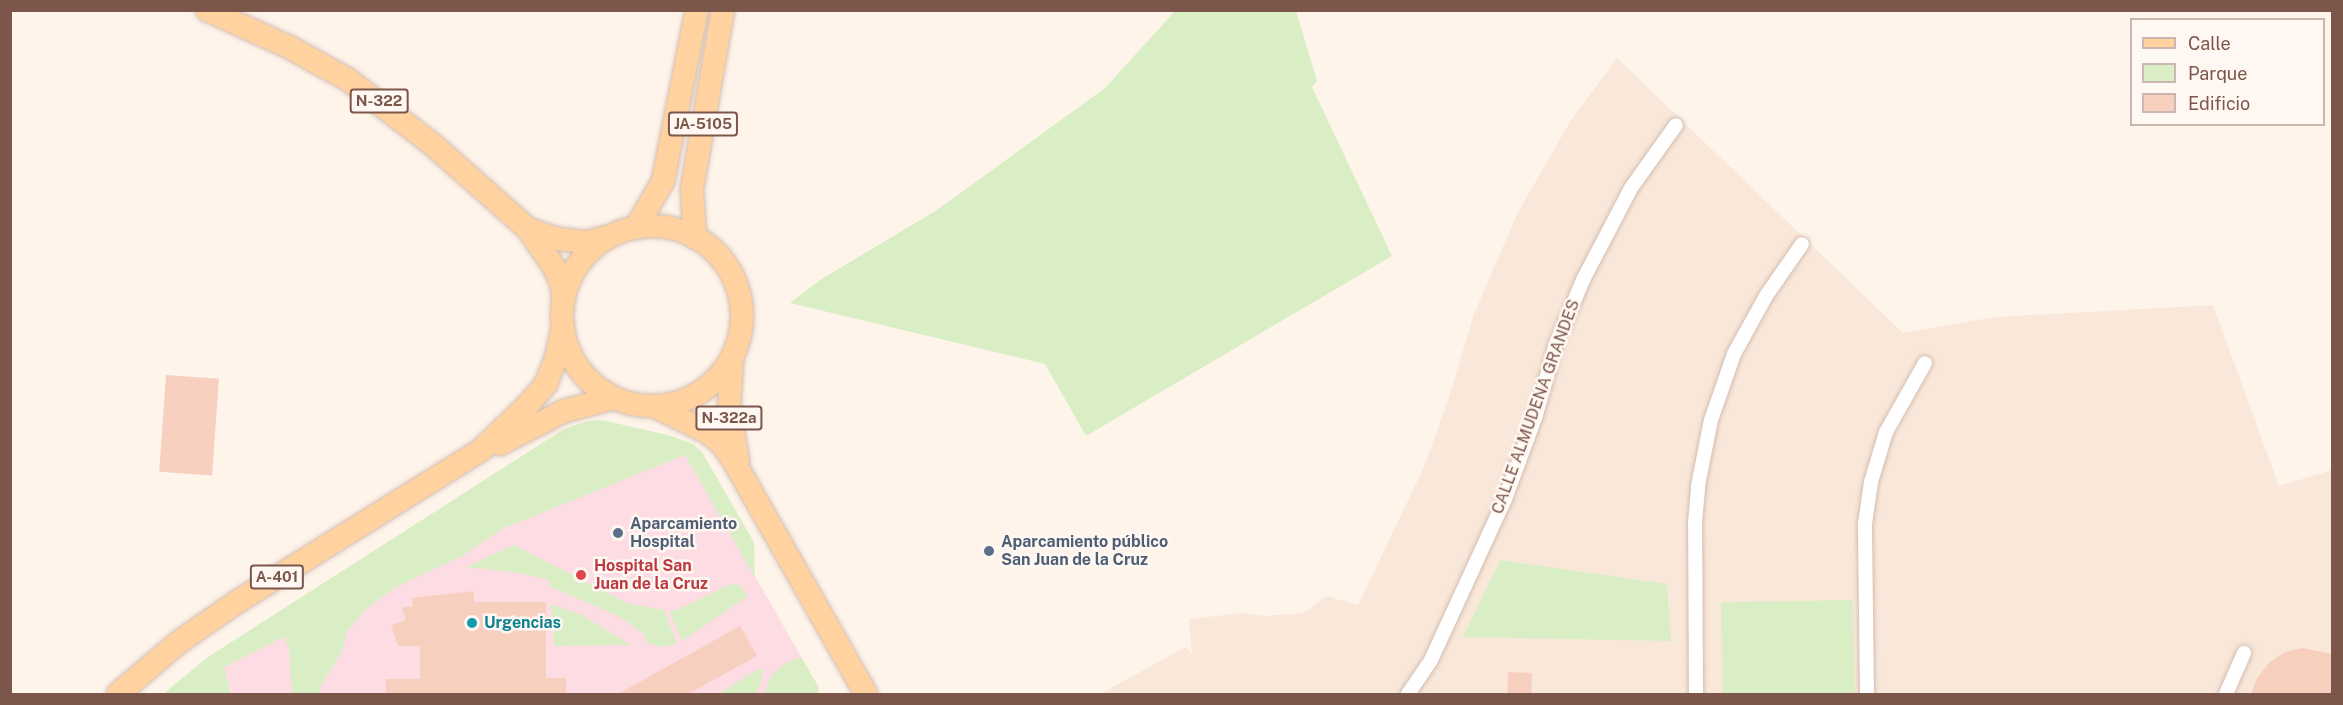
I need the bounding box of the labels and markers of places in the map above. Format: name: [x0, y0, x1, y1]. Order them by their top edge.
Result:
place label: Aparcamiento Hospital: [630, 514, 737, 552]
marker: Aparcamiento Hospital: [611, 526, 625, 540]
place label: Aparcamiento público San Juan de la Cruz: [1001, 532, 1168, 570]
marker: Aparcamiento público San Juan de la Cruz: [982, 544, 996, 558]
place label: Hospital San Juan de la Cruz: [594, 556, 708, 594]
marker: Hospital San Juan de la Cruz: [572, 566, 590, 584]
place label: Urgencias: [484, 613, 561, 633]
marker: Urgencias: [465, 616, 479, 630]

